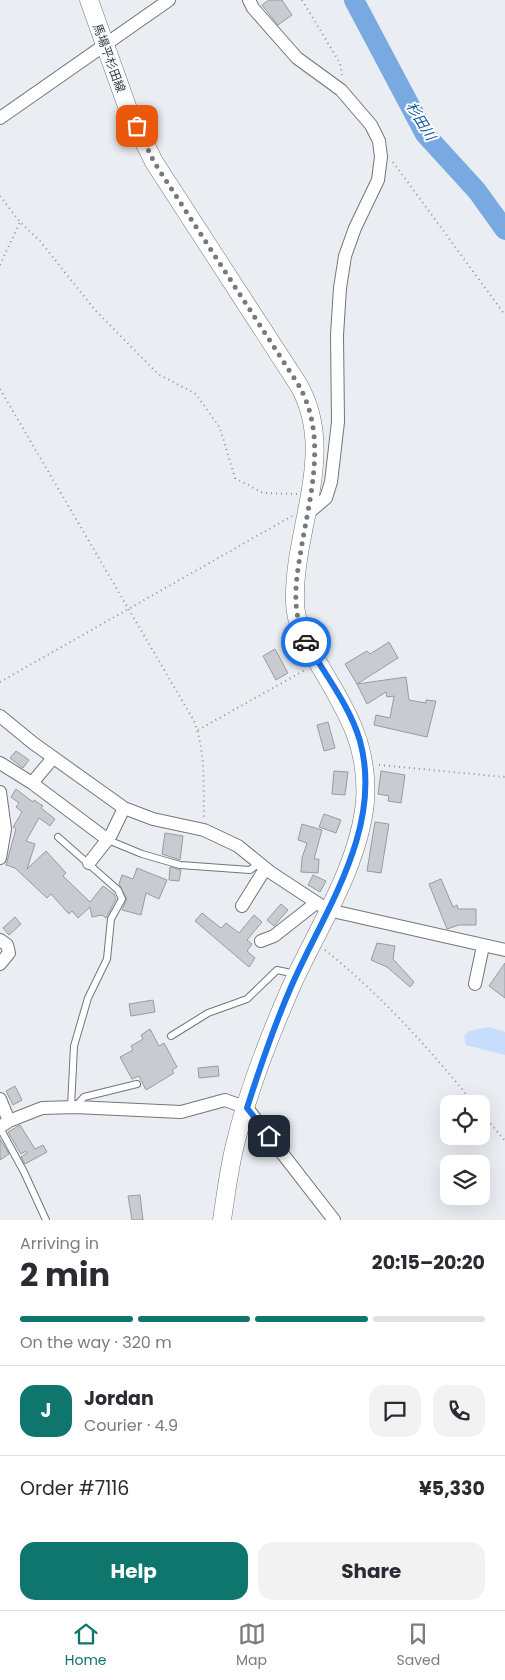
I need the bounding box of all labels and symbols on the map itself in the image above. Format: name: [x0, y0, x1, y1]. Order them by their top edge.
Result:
street label: 馬場平杉田線: [89, 21, 130, 95]
water label: 杉田川: [401, 98, 442, 146]
pin: [116, 105, 158, 147]
courier: [281, 617, 331, 667]
pin: [248, 1115, 290, 1157]

